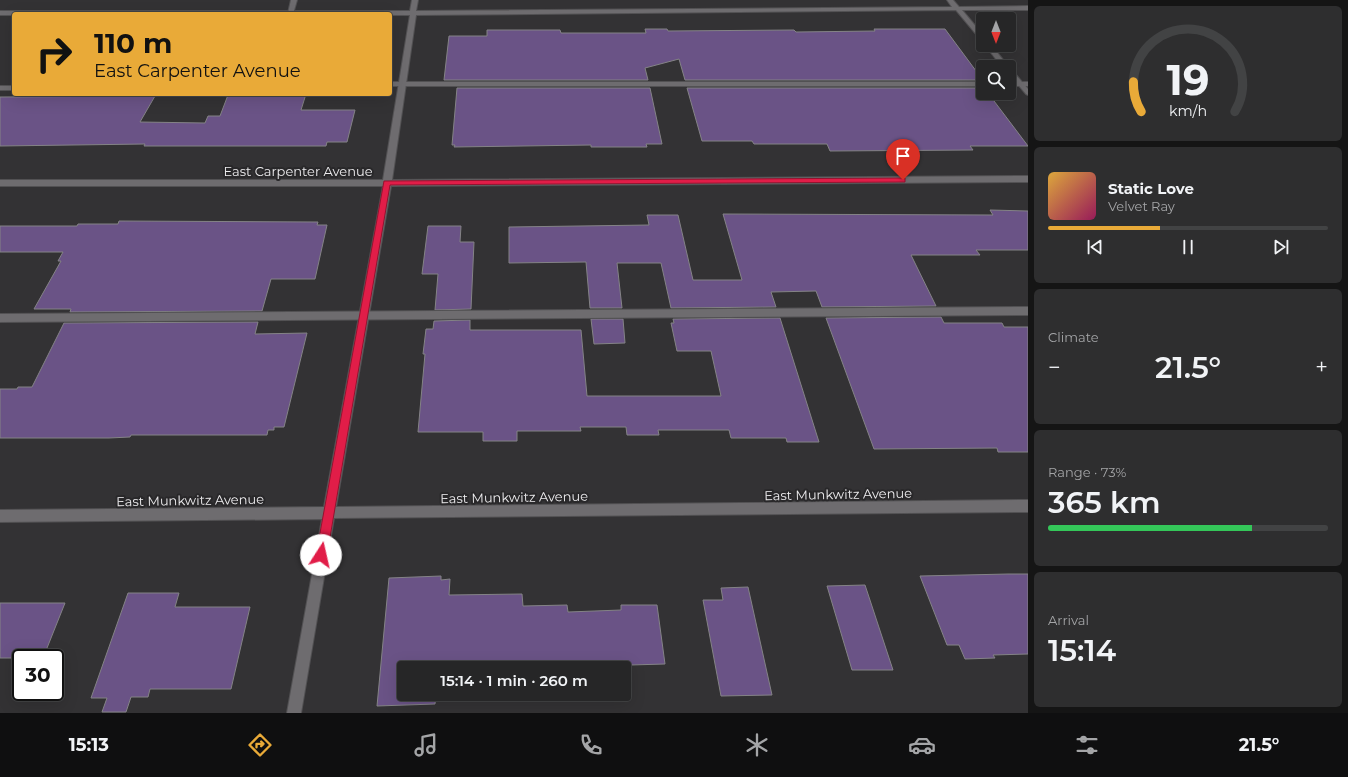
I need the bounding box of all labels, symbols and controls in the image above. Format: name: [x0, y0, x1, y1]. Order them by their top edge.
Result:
north arrow: [976, 12, 1016, 52]
map controls: [976, 12, 1016, 100]
text: 110 m: [94, 26, 172, 60]
icon: right: [28, 28, 80, 80]
text: 19: [1167, 55, 1209, 105]
text: East Carpenter Avenue: [94, 60, 301, 82]
button: search: [976, 60, 1016, 100]
text: km/h: [1169, 101, 1207, 119]
pin: [886, 139, 920, 180]
icon: arrive: [892, 145, 914, 167]
street label: East Carpenter Avenue: [223, 163, 373, 179]
text: Static Love: [1108, 179, 1194, 198]
text: Velvet Ray: [1108, 198, 1175, 214]
icon: previous: [1084, 236, 1106, 258]
icon: pause: [1177, 236, 1199, 258]
icon: next: [1270, 236, 1292, 258]
text: Climate: [1048, 329, 1099, 345]
text: 21.5°: [1155, 349, 1221, 386]
text: −: [1048, 354, 1061, 381]
text: +: [1315, 354, 1328, 381]
text: Range · 73%: [1048, 464, 1126, 480]
text: 365 km: [1048, 484, 1161, 521]
street label: East Munkwitz Avenue: [764, 485, 912, 503]
street label: East Munkwitz Avenue: [440, 488, 588, 506]
street label: East Munkwitz Avenue: [116, 491, 264, 509]
position arrow: [300, 534, 342, 576]
text: Arrival: [1048, 612, 1089, 628]
text: 15:14: [1048, 632, 1116, 669]
speed limit sign: 30: [12, 649, 64, 701]
text: 15:14 · 1 min · 260 m: [440, 671, 588, 690]
icon: directions: [246, 731, 274, 759]
icon: music: [412, 731, 440, 759]
icon: phone: [577, 731, 605, 759]
icon: climate: [743, 731, 771, 759]
icon: car: [908, 731, 936, 759]
icon: filters: [1073, 731, 1101, 759]
text: 15:13: [69, 734, 109, 756]
text: 21.5°: [1239, 734, 1279, 756]

